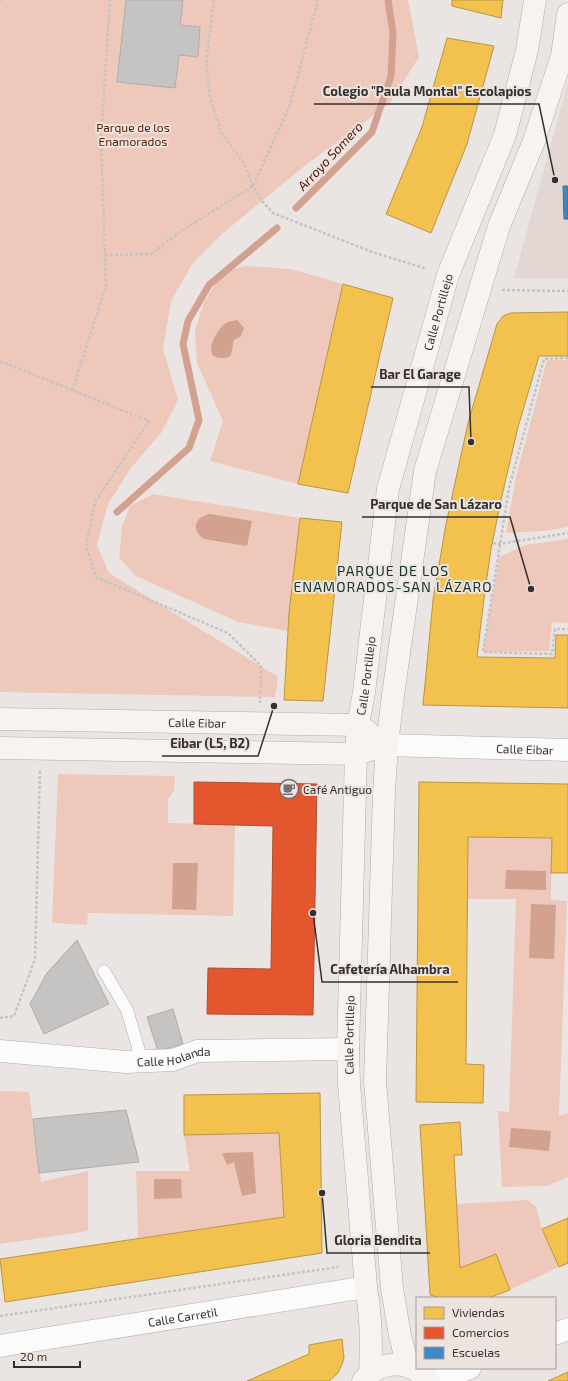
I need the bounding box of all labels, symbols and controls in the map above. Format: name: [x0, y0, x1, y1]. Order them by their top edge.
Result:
callout: Colegio "Paula Montal" Escolapios: [314, 79, 539, 104]
text: Colegio "Paula Montal" Escolapios: [323, 83, 531, 99]
water label: Arroyo Somero: [293, 118, 366, 194]
park label: Parque de los Enamorados: [96, 120, 170, 148]
street label: Calle Portillejo: [420, 272, 455, 352]
callout: Bar El Garage: [371, 362, 469, 387]
text: Bar El Garage: [379, 366, 461, 382]
callout: Parque de San Lázaro: [362, 492, 510, 517]
text: Parque de San Lázaro: [370, 496, 502, 512]
district label: PARQUE DE LOS ENAMORADOS-SAN LÁZARO: [293, 562, 493, 595]
street label: Calle Portillejo: [353, 635, 378, 716]
street label: Calle Eibar: [168, 715, 226, 730]
callout: Eibar (L5, B2): [162, 731, 258, 756]
text: Eibar (L5, B2): [170, 735, 250, 751]
street label: Calle Eibar: [496, 741, 554, 757]
cafe icon: Café Antiguo: [278, 778, 300, 800]
place label: Café Antiguo: [303, 782, 372, 796]
callout: Cafetería Alhambra: [322, 957, 458, 982]
text: Cafetería Alhambra: [330, 961, 450, 977]
street label: Calle Portillejo: [341, 995, 357, 1075]
street label: Calle Holanda: [137, 1044, 211, 1069]
callout: Gloria Bendita: [327, 1228, 430, 1253]
text: Gloria Bendita: [334, 1232, 422, 1248]
legend: [416, 1297, 556, 1369]
street label: Calle Carretil: [147, 1304, 219, 1329]
text: Viviendas: [452, 1305, 505, 1319]
text: Comercios: [452, 1325, 509, 1339]
scale bar: [14, 1343, 80, 1369]
text: Escuelas: [452, 1345, 500, 1359]
text: 20 m: [20, 1349, 47, 1363]

